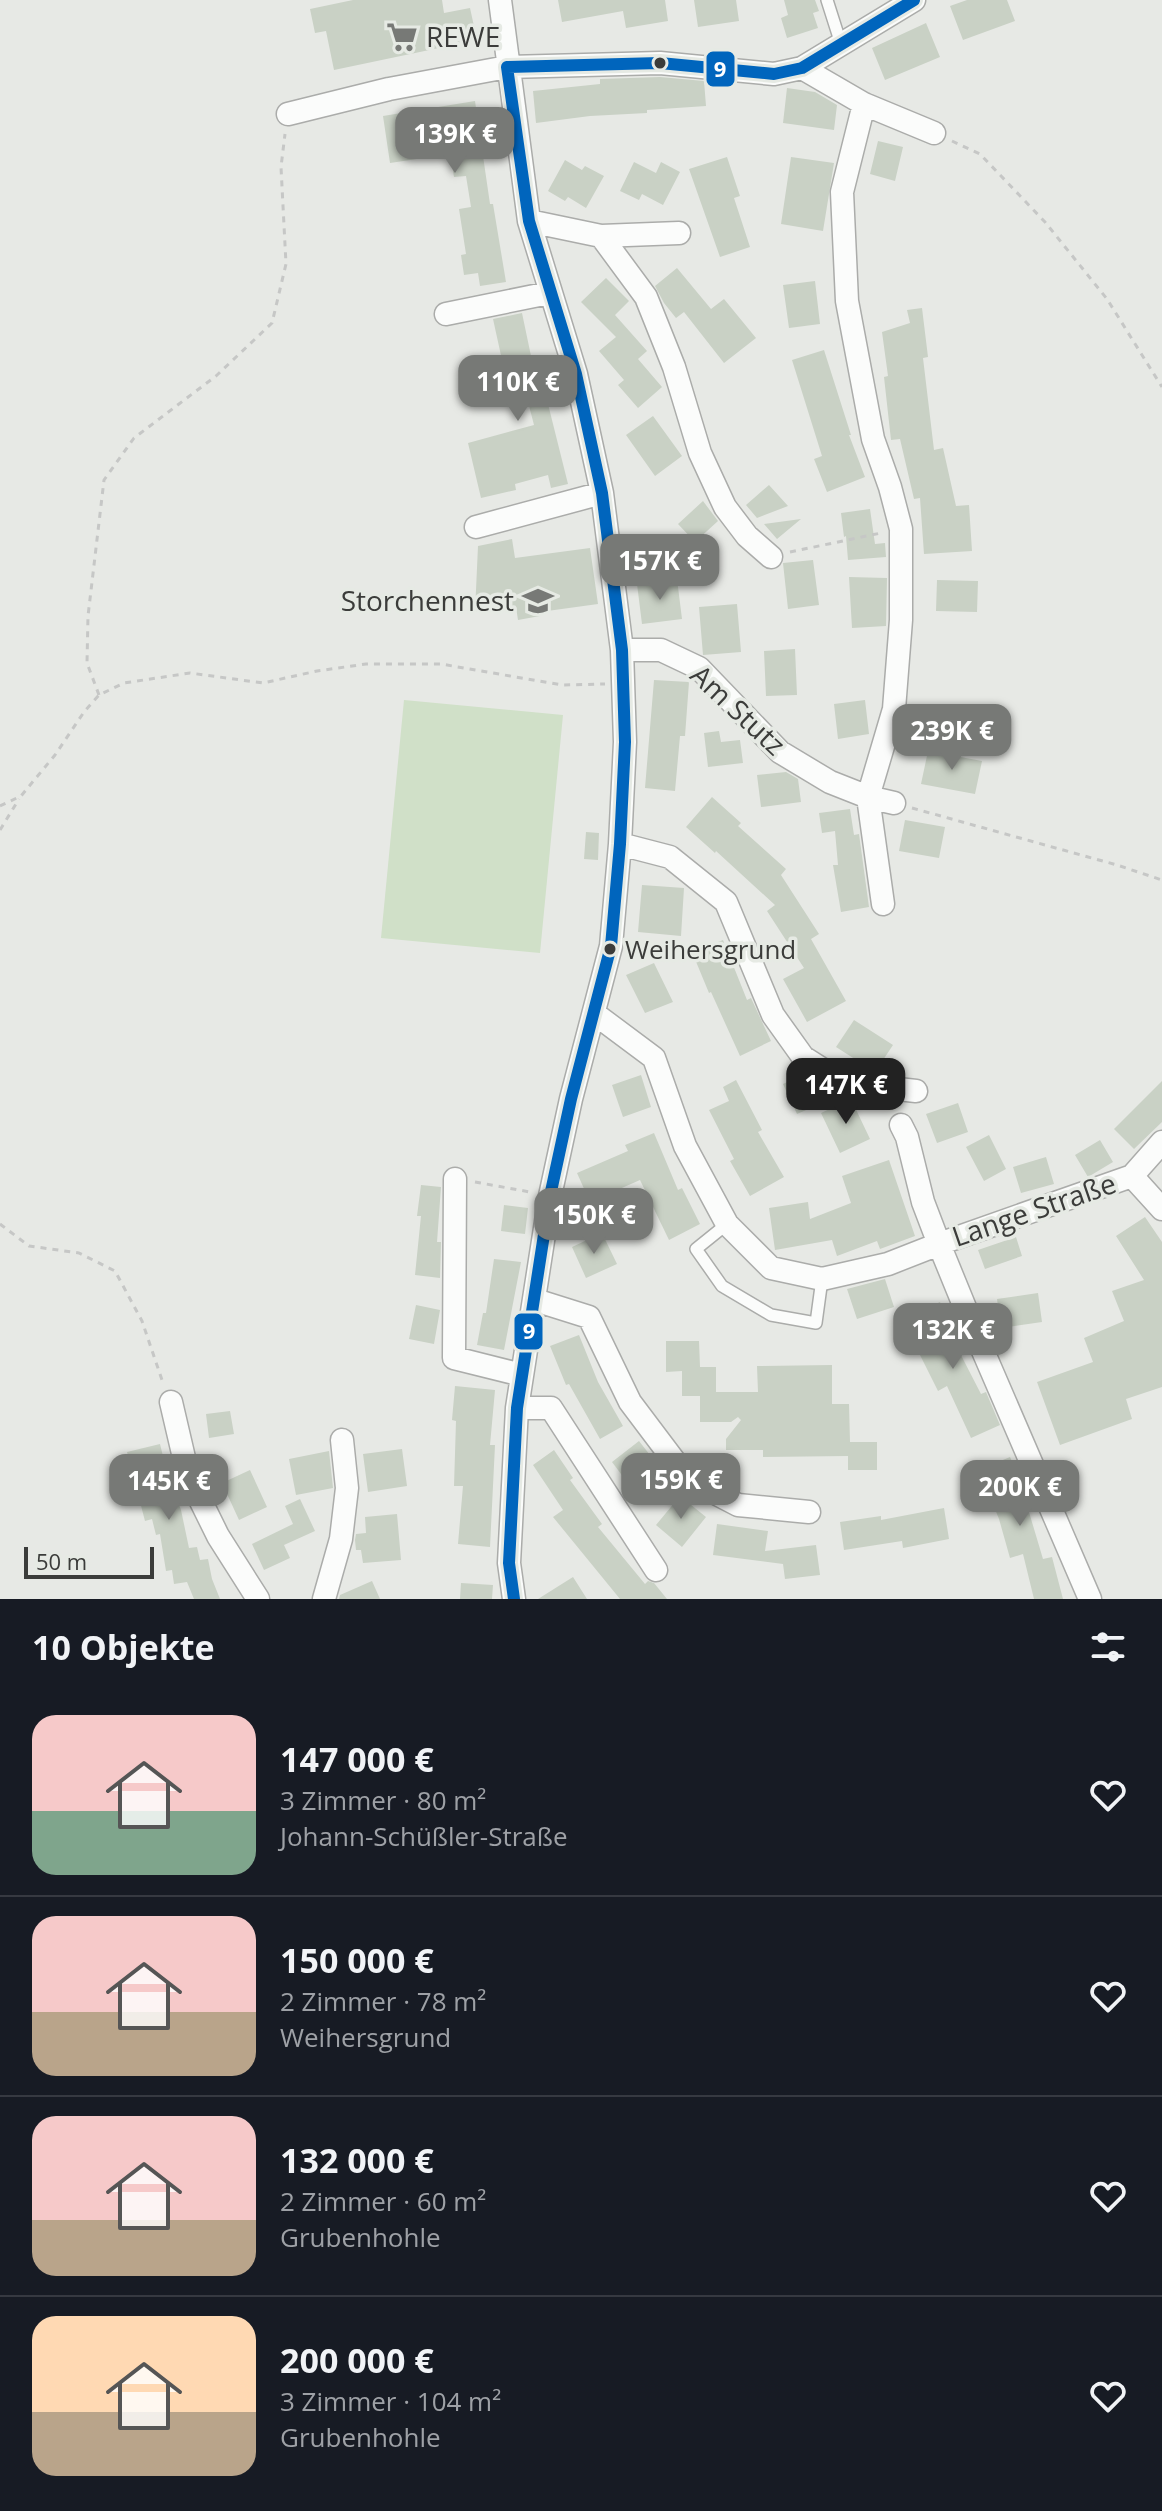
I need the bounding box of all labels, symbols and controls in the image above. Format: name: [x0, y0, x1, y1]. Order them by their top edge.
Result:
place label: REWE: [426, 17, 500, 55]
supermarket icon: REWE: [385, 20, 419, 54]
line badge: 9: [705, 50, 736, 88]
text: 9: [714, 53, 726, 83]
unlabelled marker: [652, 55, 668, 71]
pin: 139K €: [390, 107, 520, 175]
text: 139K €: [413, 115, 497, 151]
pin: 110K €: [453, 355, 583, 423]
text: 110K €: [476, 363, 560, 399]
pin: 157K €: [595, 534, 725, 602]
text: 157K €: [618, 542, 702, 578]
place label: Storchennest: [341, 581, 514, 619]
school or university icon: Storchennest: [521, 584, 555, 618]
street label: Am Stutz: [683, 656, 794, 763]
pin: 239K €: [887, 704, 1017, 772]
text: 239K €: [910, 712, 994, 748]
place label: Weihersgrund: [625, 931, 796, 967]
marker: Weihersgrund: [602, 941, 618, 957]
pin: 147K €: [781, 1058, 911, 1126]
text: 147K €: [804, 1066, 888, 1102]
street label: Lange Straße: [947, 1163, 1121, 1255]
pin: 150K €: [529, 1188, 659, 1256]
text: 150K €: [552, 1196, 636, 1232]
pin: 132K €: [888, 1303, 1018, 1371]
text: 132K €: [911, 1311, 995, 1347]
line badge: 9: [513, 1312, 544, 1351]
text: 9: [523, 1315, 535, 1345]
pin: 159K €: [616, 1453, 746, 1521]
pin: 145K €: [104, 1454, 234, 1522]
pin: 200K €: [955, 1460, 1085, 1528]
text: 159K €: [639, 1461, 723, 1497]
text: 145K €: [127, 1462, 211, 1498]
text: 200K €: [978, 1468, 1062, 1504]
scale bar: [24, 1543, 154, 1579]
text: 50 m: [36, 1546, 87, 1576]
text: 10 Objekte: [32, 1624, 215, 1670]
icon: filters: [1086, 1625, 1130, 1669]
text: 147 000 €: [280, 1736, 434, 1782]
icon: home: [96, 1747, 192, 1843]
icon: heart: [1086, 1773, 1130, 1817]
text: 3 Zimmer · 80 m²: [280, 1782, 486, 1818]
text: Johann-Schüßler-Straße: [280, 1818, 568, 1854]
text: 150 000 €: [280, 1937, 434, 1983]
icon: home: [96, 1948, 192, 2044]
icon: heart: [1086, 1974, 1130, 2018]
text: 2 Zimmer · 78 m²: [280, 1983, 486, 2019]
text: Weihersgrund: [280, 2019, 451, 2055]
text: 132 000 €: [280, 2137, 434, 2183]
icon: home: [96, 2148, 192, 2244]
icon: heart: [1086, 2174, 1130, 2218]
text: 2 Zimmer · 60 m²: [280, 2183, 486, 2219]
text: Grubenhohle: [280, 2219, 441, 2255]
text: 200 000 €: [280, 2337, 434, 2383]
icon: home: [96, 2348, 192, 2444]
icon: heart: [1086, 2374, 1130, 2418]
text: 3 Zimmer · 104 m²: [280, 2383, 501, 2419]
text: Grubenhohle: [280, 2419, 441, 2455]

